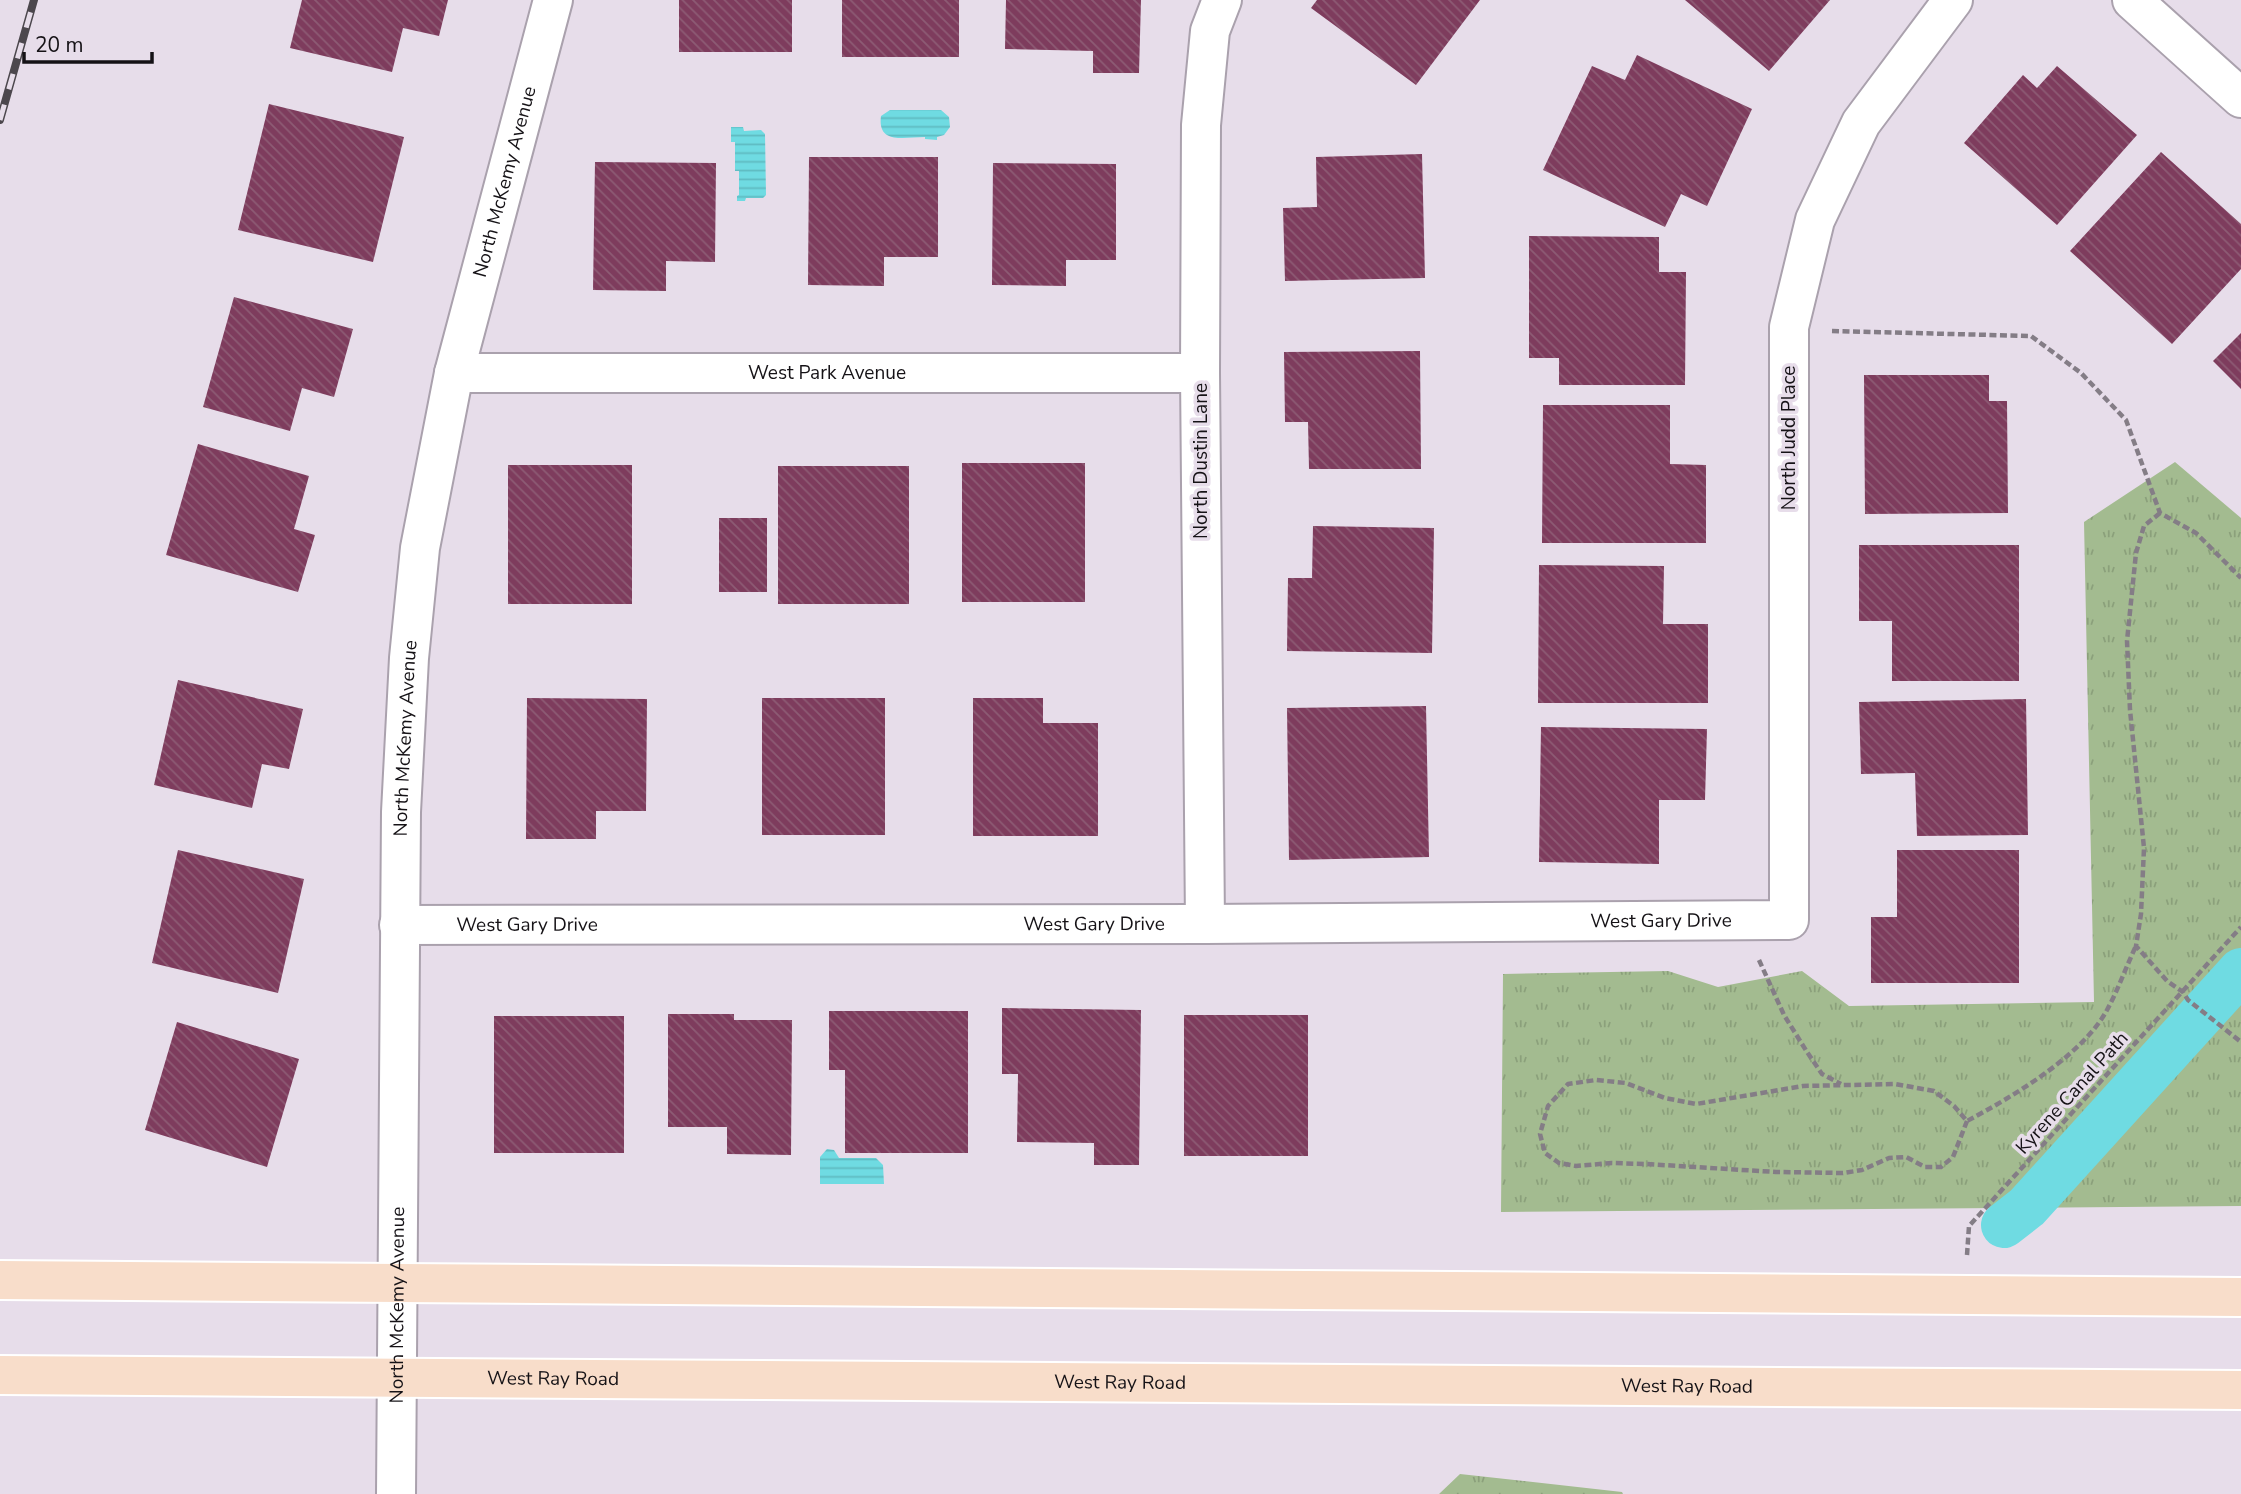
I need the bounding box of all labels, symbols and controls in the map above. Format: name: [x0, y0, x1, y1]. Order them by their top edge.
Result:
scale bar: [24, 21, 152, 65]
text: 20 m: [35, 31, 84, 59]
street label: North McKemy Avenue: [467, 83, 543, 280]
street label: West Park Avenue: [748, 360, 906, 386]
street label: North Judd Place: [1776, 366, 1802, 510]
street label: North Dustin Lane: [1188, 383, 1214, 539]
street label: North McKemy Avenue: [388, 639, 424, 836]
street label: West Gary Drive: [1590, 907, 1732, 934]
street label: West Gary Drive: [1023, 911, 1165, 937]
street label: West Gary Drive: [456, 912, 598, 938]
street label: Kyrene Canal Path: [2010, 1026, 2134, 1160]
street label: North McKemy Avenue: [384, 1207, 411, 1403]
street label: West Ray Road: [487, 1365, 619, 1392]
street label: West Ray Road: [1054, 1369, 1186, 1396]
street label: West Ray Road: [1621, 1373, 1753, 1400]

